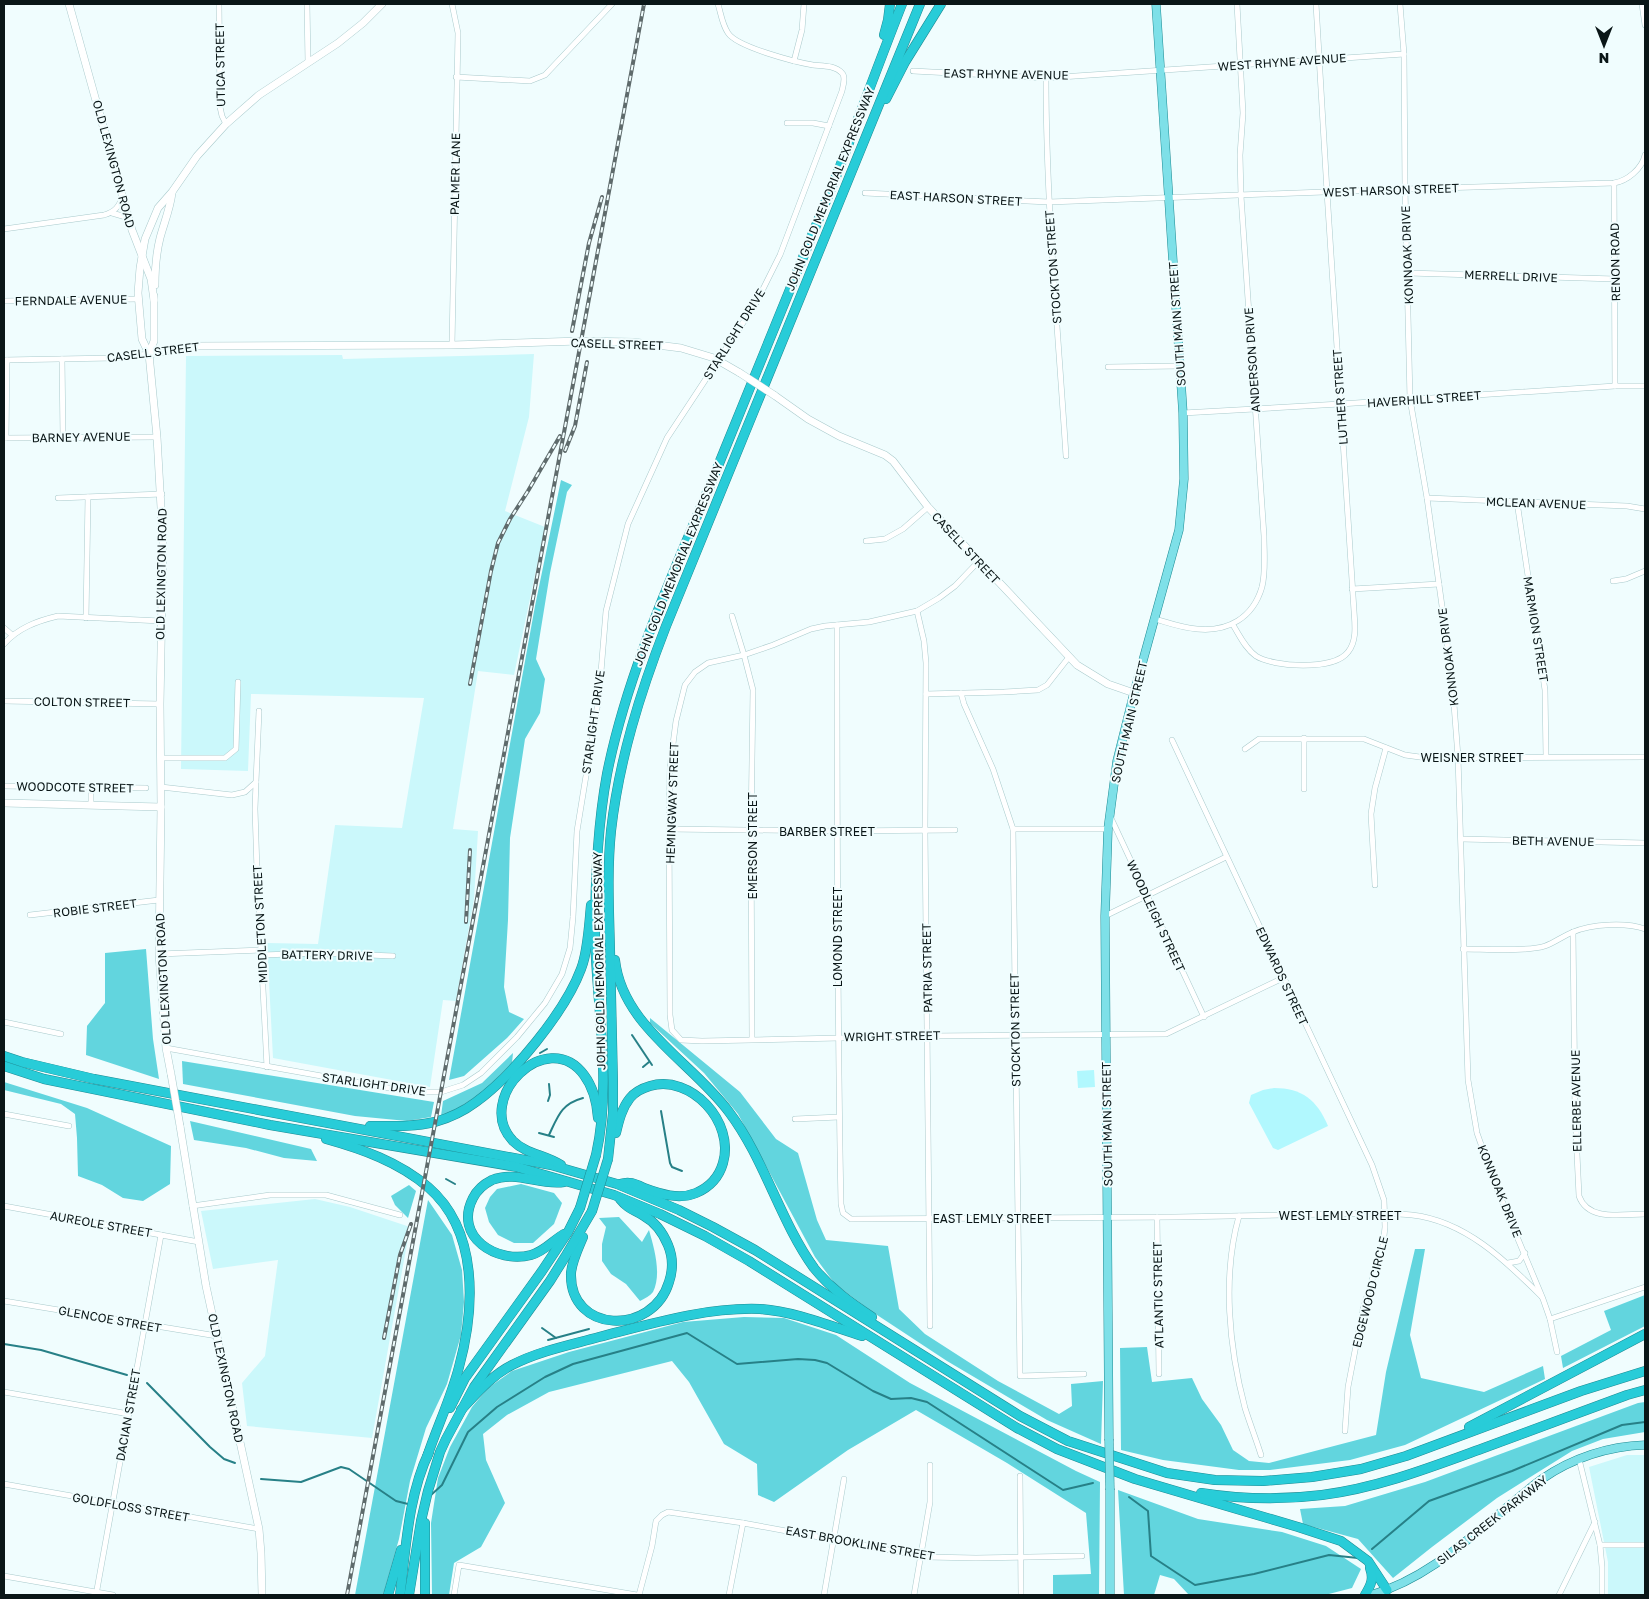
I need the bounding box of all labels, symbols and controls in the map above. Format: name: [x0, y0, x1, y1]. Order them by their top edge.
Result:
north arrow: [1579, 20, 1629, 70]
street label: UTICA STREET: [212, 22, 228, 107]
street label: WEST RHYNE AVENUE: [1217, 50, 1347, 74]
text: N: [1599, 50, 1609, 67]
street label: EAST RHYNE AVENUE: [943, 65, 1069, 83]
street label: JOHN GOLD MEMORIAL EXPRESSWAY: [782, 85, 878, 293]
street label: OLD LEXINGTON ROAD: [90, 98, 138, 230]
street label: PALMER LANE: [447, 133, 463, 215]
street label: WEST HARSON STREET: [1323, 180, 1460, 200]
street label: EAST HARSON STREET: [889, 187, 1023, 209]
street label: KONNOAK DRIVE: [1398, 205, 1416, 305]
street label: STOCKTON STREET: [1042, 209, 1064, 324]
street label: RENON ROAD: [1607, 222, 1623, 302]
street label: SOUTH MAIN STREET: [1165, 261, 1189, 387]
street label: MERRELL DRIVE: [1464, 267, 1558, 285]
street label: STARLIGHT DRIVE: [700, 286, 768, 382]
street label: FERNDALE AVENUE: [15, 292, 127, 308]
street label: ANDERSON DRIVE: [1241, 307, 1263, 413]
street label: CASELL STREET: [570, 335, 664, 353]
street label: CASELL STREET: [106, 339, 201, 365]
street label: LUTHER STREET: [1329, 348, 1351, 445]
street label: HAVERHILL STREET: [1366, 387, 1482, 410]
street label: BARNEY AVENUE: [31, 429, 131, 445]
street label: JOHN GOLD MEMORIAL EXPRESSWAY: [630, 460, 726, 668]
street label: MCLEAN AVENUE: [1486, 494, 1586, 512]
street label: OLD LEXINGTON ROAD: [152, 508, 170, 640]
street label: CASELL STREET: [929, 509, 1004, 587]
street label: MARMION STREET: [1520, 575, 1552, 684]
street label: KONNOAK DRIVE: [1435, 607, 1461, 707]
street label: SOUTH MAIN STREET: [1108, 659, 1150, 784]
street label: STARLIGHT DRIVE: [578, 669, 608, 775]
street label: COLTON STREET: [34, 694, 131, 710]
street label: HEMINGWAY STREET: [662, 741, 682, 864]
street label: WEISNER STREET: [1420, 750, 1524, 765]
street label: WOODCOTE STREET: [16, 778, 134, 796]
street label: EMERSON STREET: [745, 792, 760, 900]
street label: BARBER STREET: [779, 824, 875, 839]
street label: BETH AVENUE: [1512, 833, 1594, 849]
street label: JOHN GOLD MEMORIAL EXPRESSWAY: [590, 851, 608, 1070]
street label: WOODLEIGH STREET: [1124, 858, 1189, 975]
street label: MIDDLETON STREET: [249, 864, 271, 984]
street label: LOMOND STREET: [830, 886, 845, 987]
street label: ROBIE STREET: [52, 895, 138, 921]
street label: OLD LEXINGTON ROAD: [152, 913, 174, 1045]
street label: PATRIA STREET: [919, 922, 935, 1013]
street label: EDWARDS STREET: [1253, 924, 1312, 1028]
street label: BATTERY DRIVE: [281, 947, 373, 963]
street label: STOCKTON STREET: [1006, 973, 1023, 1087]
street label: WRIGHT STREET: [843, 1028, 941, 1044]
street label: ELLERBE AVENUE: [1568, 1050, 1584, 1152]
street label: SOUTH MAIN STREET: [1098, 1061, 1116, 1186]
street label: STARLIGHT DRIVE: [321, 1069, 427, 1099]
street label: KONNOAK DRIVE: [1475, 1142, 1525, 1240]
street label: AUREOLE STREET: [49, 1208, 154, 1240]
street label: WEST LEMLY STREET: [1279, 1208, 1402, 1223]
street label: EAST LEMLY STREET: [932, 1211, 1052, 1226]
street label: EDGEWOOD CIRCLE: [1349, 1235, 1391, 1349]
street label: ATLANTIC STREET: [1150, 1241, 1166, 1348]
street label: GLENCOE STREET: [57, 1303, 163, 1336]
street label: OLD LEXINGTON ROAD: [205, 1312, 247, 1444]
street label: DACIAN STREET: [113, 1367, 144, 1462]
street label: SILAS CREEK PARKWAY: [1434, 1472, 1551, 1568]
street label: GOLDFLOSS STREET: [71, 1489, 191, 1525]
street label: EAST BROOKLINE STREET: [784, 1523, 936, 1564]

